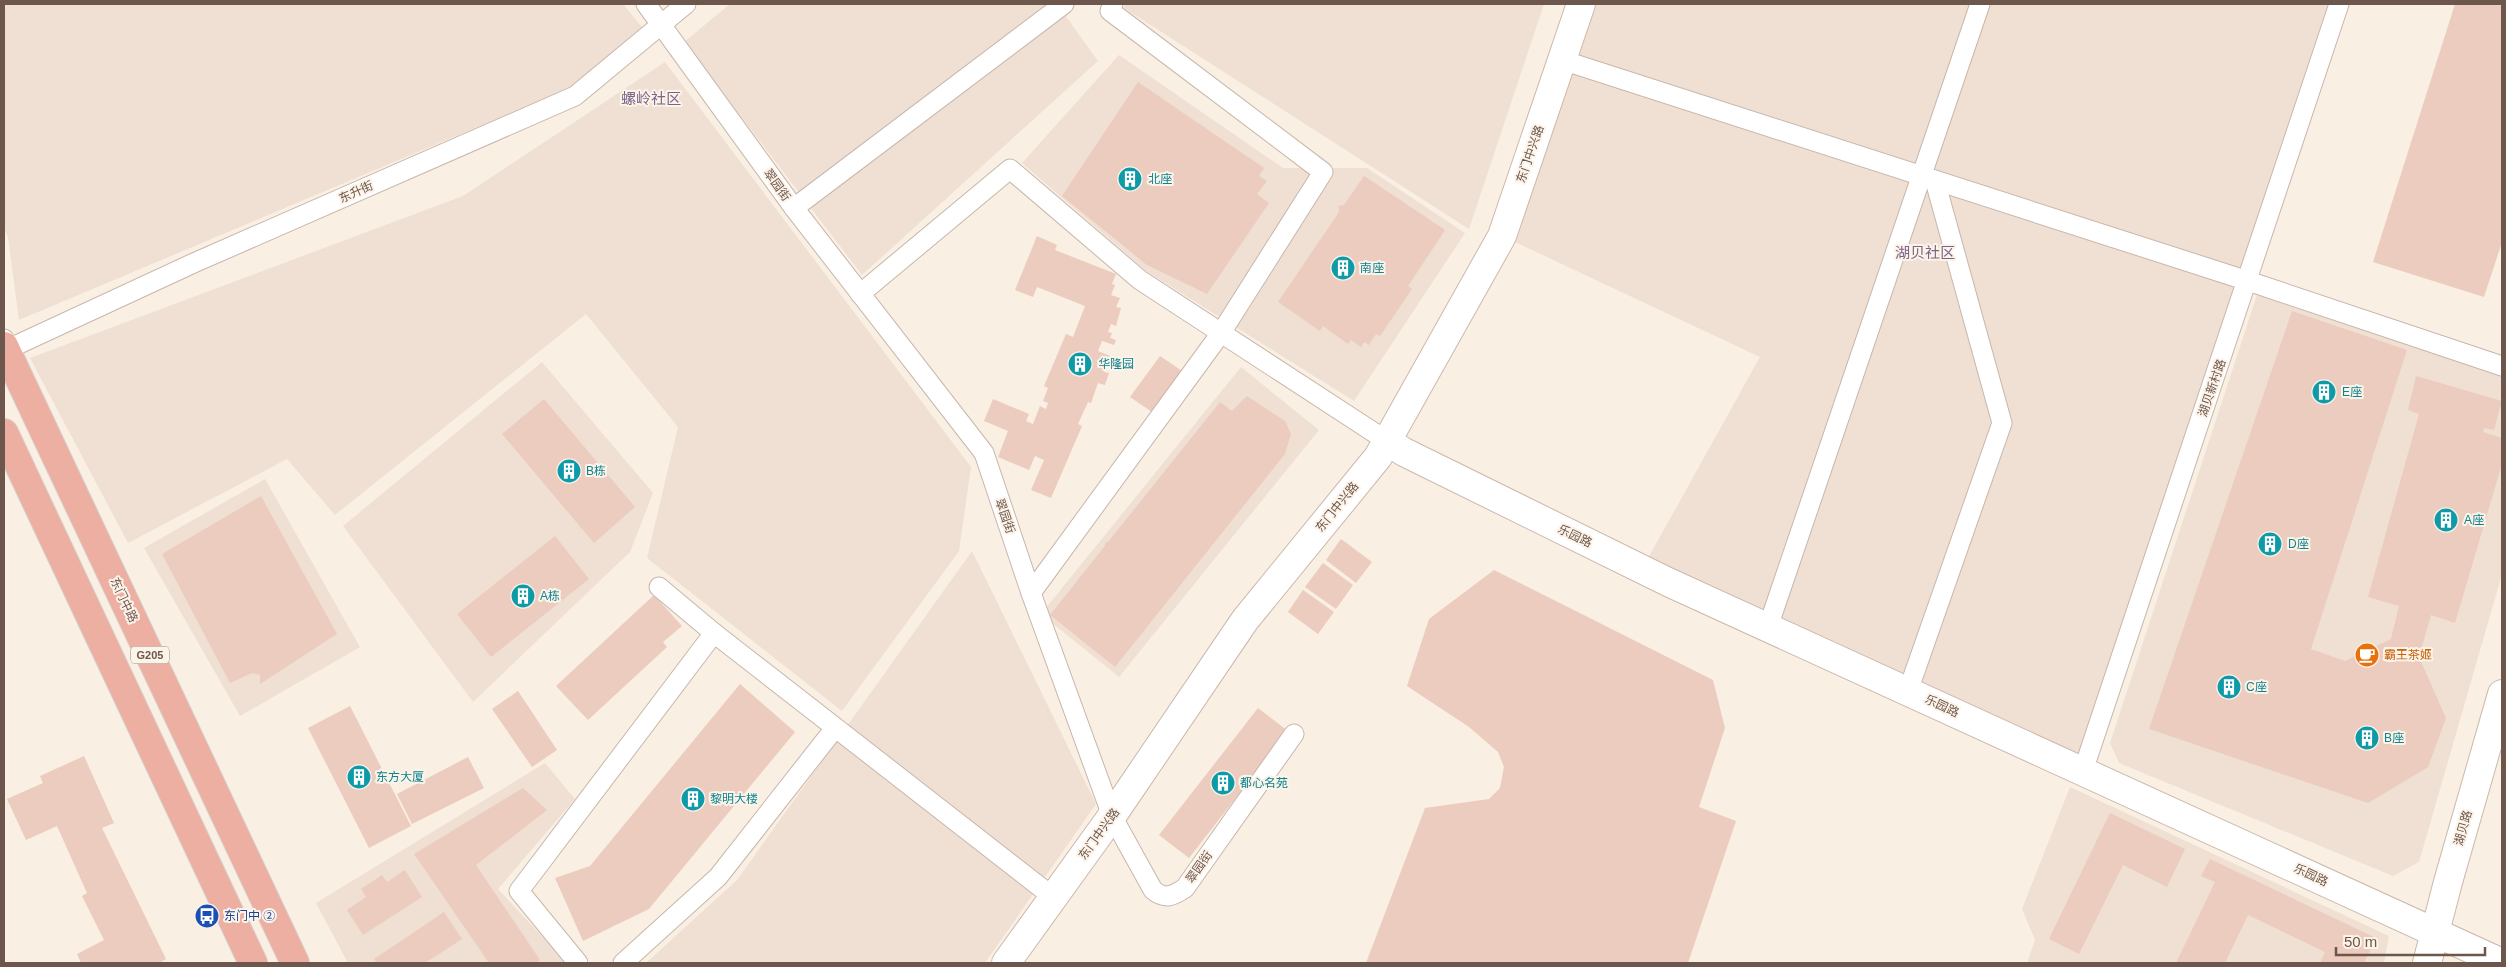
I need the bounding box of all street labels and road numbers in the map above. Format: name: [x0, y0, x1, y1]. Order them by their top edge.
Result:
street label: 东门中兴路: [1514, 123, 1546, 185]
street label: 翠园街: [761, 166, 793, 204]
street label: 东升街: [337, 178, 375, 206]
street label: 湖贝新村路: [2196, 357, 2228, 419]
street label: 东门中兴路: [1313, 479, 1361, 535]
street label: 翠园街: [993, 497, 1017, 535]
street label: 乐园路: [1556, 522, 1594, 550]
street label: 东门中路: [108, 575, 140, 625]
road number: G205: [131, 646, 169, 664]
street label: 乐园路: [1923, 692, 1961, 720]
street label: 东门中兴路: [1076, 806, 1122, 862]
street label: 湖贝路: [2451, 809, 2475, 847]
street label: 翠园街: [1183, 848, 1215, 886]
street label: 乐园路: [2292, 861, 2330, 889]

